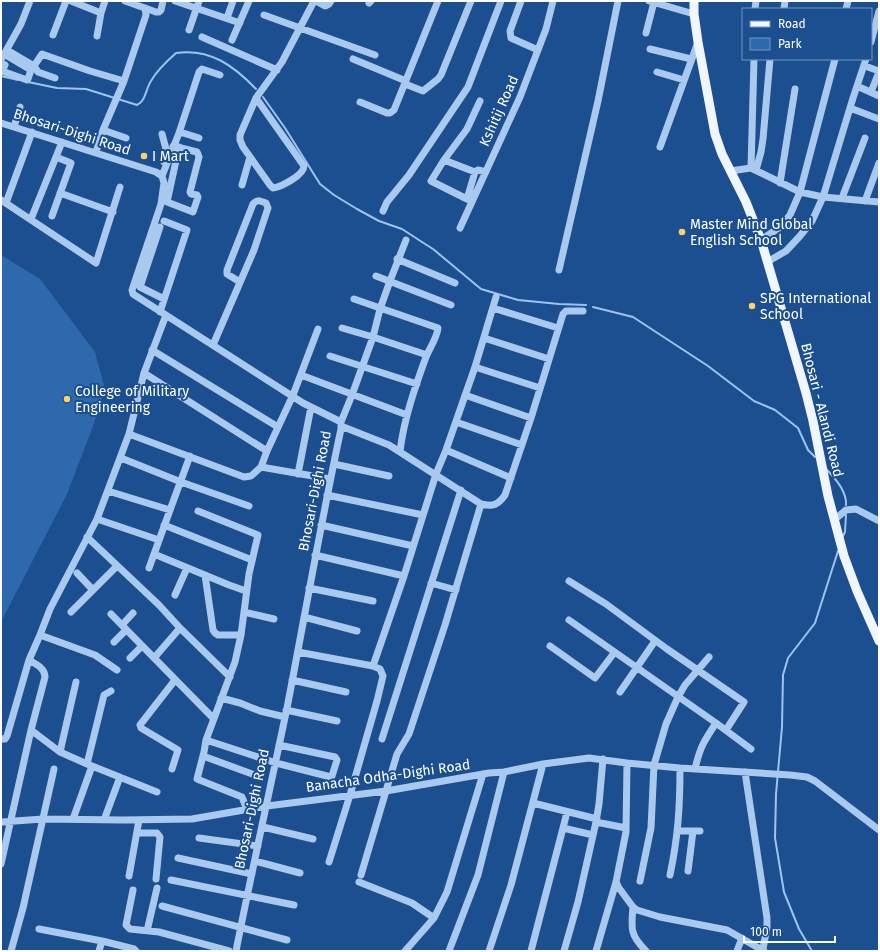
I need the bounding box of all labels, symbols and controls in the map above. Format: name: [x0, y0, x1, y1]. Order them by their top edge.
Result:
legend: [742, 8, 872, 60]
text: Road: [778, 17, 806, 31]
text: Park: [778, 37, 802, 51]
street label: Kshitij Road: [476, 73, 522, 149]
street label: Bhosari-Dighi Road: [11, 105, 133, 159]
place label: I Mart: [152, 148, 190, 165]
marker: I Mart: [139, 151, 149, 161]
place label: Master Mind Global English School: [690, 216, 812, 249]
marker: Master Mind Global English School: [677, 227, 687, 237]
place label: SPG International School: [760, 290, 871, 323]
marker: SPG International School: [747, 301, 757, 311]
street label: Bhosari - Alandi Road: [797, 341, 847, 479]
place label: College of Military Engineering: [75, 383, 189, 416]
marker: College of Military Engineering: [62, 394, 72, 404]
street label: Bhosari-Dighi Road: [295, 429, 335, 553]
street label: Bhosari-Dighi Road: [231, 747, 273, 871]
street label: Banacha Odha-Dighi Road: [305, 756, 471, 796]
scale bar: [744, 918, 835, 944]
text: 100 m: [750, 925, 782, 939]

